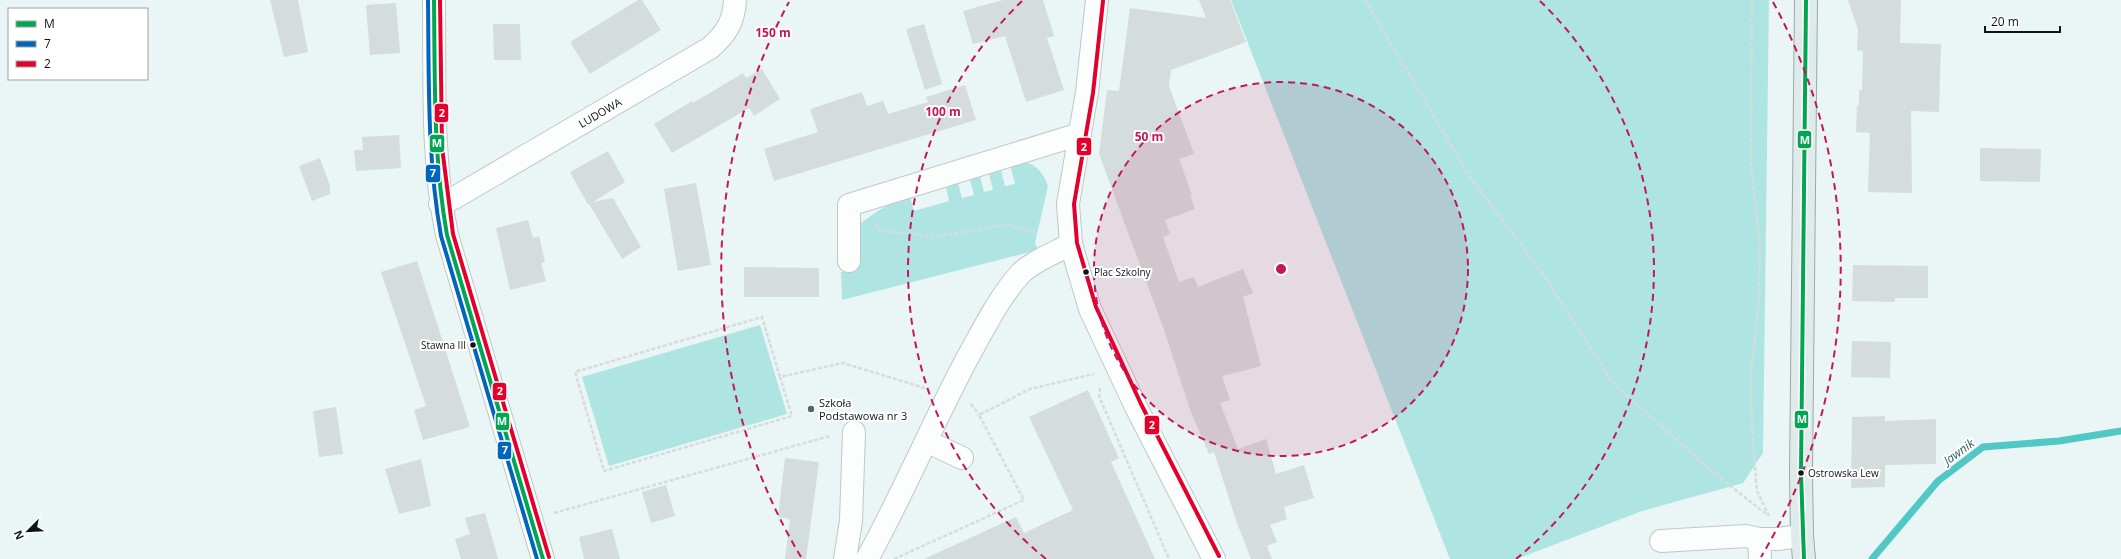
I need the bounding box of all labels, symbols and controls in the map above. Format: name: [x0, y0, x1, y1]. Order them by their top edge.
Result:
legend: [8, 8, 148, 80]
scale bar: [1985, 8, 2060, 34]
text: 20 m: [1991, 13, 2019, 30]
text: M: [44, 15, 55, 32]
text: 150 m: [755, 24, 791, 41]
text: 7: [44, 35, 51, 52]
text: 2: [44, 55, 51, 72]
street label: LUDOWA: [575, 94, 624, 131]
line badge: 2: [434, 103, 449, 123]
text: 100 m: [925, 103, 961, 120]
text: 2: [439, 105, 445, 120]
text: 50 m: [1135, 128, 1163, 145]
line badge: M: [1797, 130, 1812, 149]
text: M: [1800, 132, 1810, 147]
line badge: M: [429, 134, 445, 153]
text: M: [432, 135, 442, 150]
line badge: 2: [1076, 137, 1092, 156]
text: 2: [1081, 139, 1087, 154]
line badge: 7: [425, 164, 441, 183]
text: 7: [430, 165, 436, 180]
centre of rings: [1274, 262, 1288, 276]
place label: Plac Szkolny: [1094, 265, 1152, 279]
marker: Plac Szkolny: [1081, 267, 1091, 277]
place label: Stawna III: [421, 338, 466, 352]
marker: Stawna III: [468, 340, 478, 350]
line badge: 2: [492, 382, 507, 401]
text: 2: [497, 383, 503, 398]
place label: Szkoła Podstawowa nr 3: [819, 395, 907, 423]
marker: Szkoła Podstawowa nr 3: [806, 404, 816, 414]
line badge: M: [1794, 410, 1809, 429]
text: M: [1797, 411, 1807, 426]
line badge: M: [495, 412, 510, 431]
text: M: [497, 413, 507, 428]
line badge: 2: [1144, 415, 1160, 435]
text: 2: [1149, 417, 1155, 432]
water label: Jawnik: [1938, 434, 1979, 470]
line badge: 7: [497, 441, 512, 460]
text: 7: [502, 442, 508, 457]
place label: Ostrowska Lew: [1808, 466, 1879, 480]
marker: Ostrowska Lew: [1796, 468, 1806, 478]
north arrow: [8, 511, 48, 551]
text: N: [10, 528, 27, 542]

